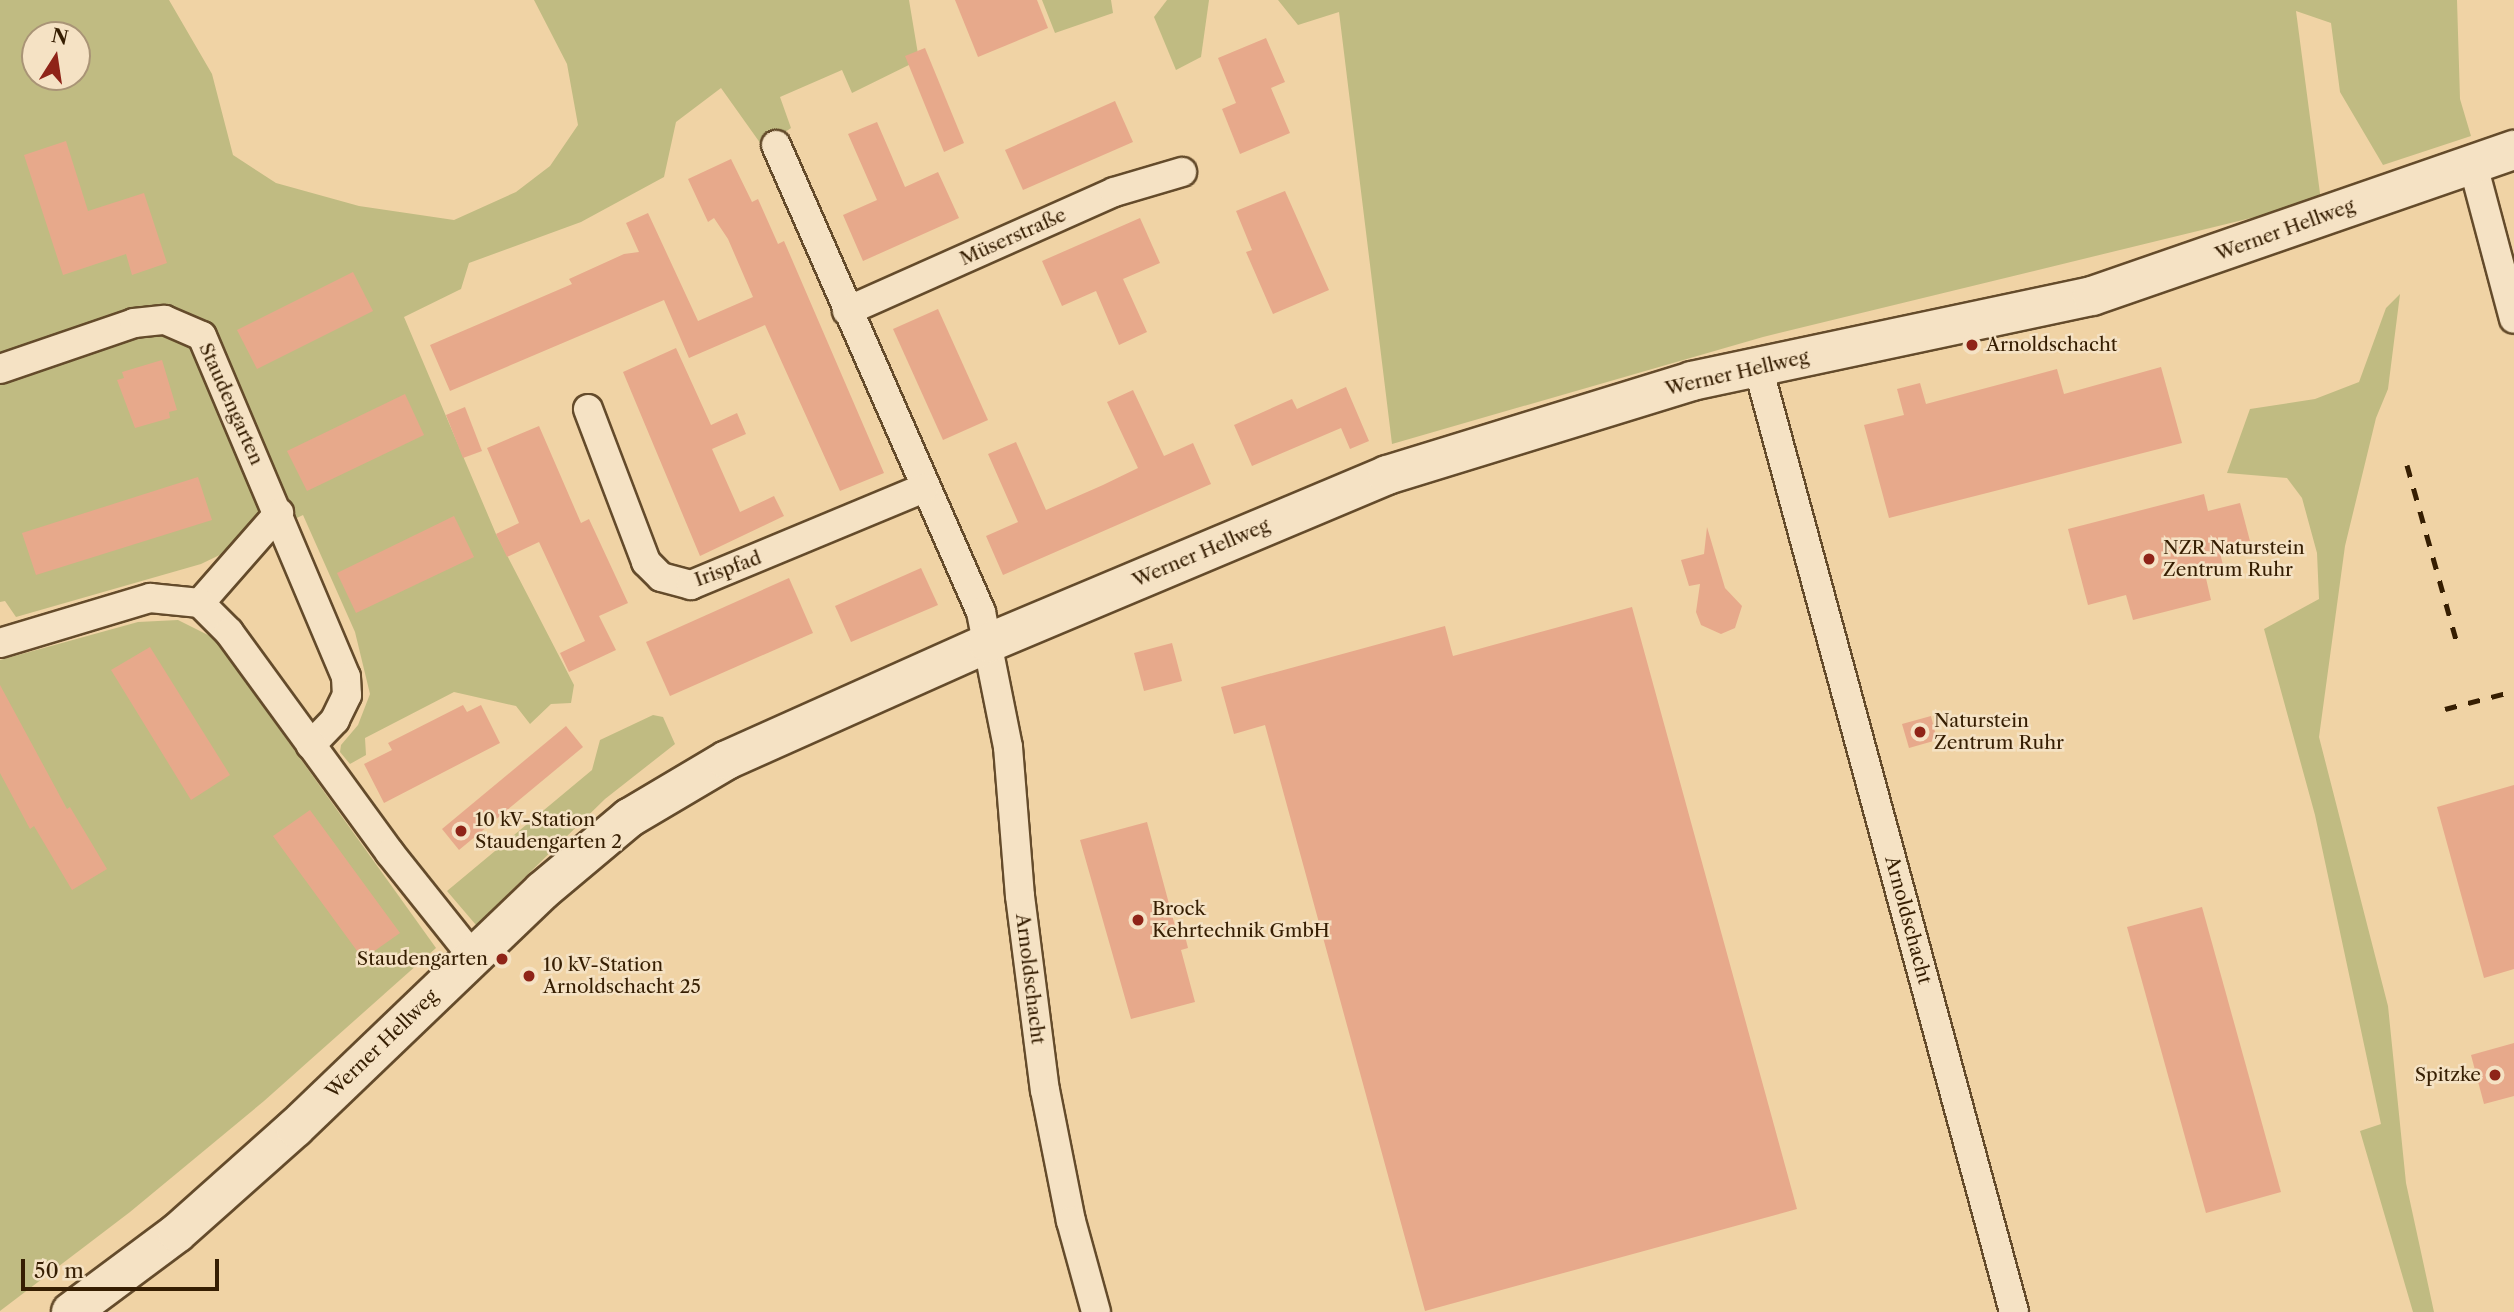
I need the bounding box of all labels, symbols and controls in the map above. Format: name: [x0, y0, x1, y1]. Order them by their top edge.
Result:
north arrow: [21, 21, 91, 91]
text: N: [50, 24, 71, 50]
street label: Werner Hellweg: [2212, 194, 2358, 266]
street label: Müserstraße: [956, 203, 1070, 271]
place label: Arnoldschacht: [1986, 334, 2118, 356]
marker: Arnoldschacht: [1964, 337, 1980, 353]
street label: Staudengarten: [194, 339, 268, 469]
street label: Werner Hellweg: [1663, 345, 1811, 401]
street label: Werner Hellweg: [1129, 514, 1273, 592]
place label: NZR Naturstein Zentrum Ruhr: [2163, 537, 2305, 581]
street label: Irispfad: [692, 546, 764, 592]
marker: NZR Naturstein Zentrum Ruhr: [2141, 551, 2157, 567]
place label: Naturstein Zentrum Ruhr: [1934, 710, 2064, 754]
marker: Naturstein Zentrum Ruhr: [1912, 724, 1928, 740]
place label: 10 kV-Station Staudengarten 2: [475, 809, 622, 853]
marker: 10 kV-Station Staudengarten 2: [453, 823, 469, 839]
street label: Arnoldschacht: [1880, 853, 1936, 987]
place label: Brock Kehrtechnik GmbH: [1152, 898, 1330, 942]
street label: Arnoldschacht: [1011, 912, 1049, 1046]
marker: Brock Kehrtechnik GmbH: [1130, 912, 1146, 928]
place label: Staudengarten: [357, 948, 488, 970]
marker: Staudengarten: [494, 951, 510, 967]
place label: 10 kV-Station Arnoldschacht 25: [543, 954, 701, 998]
marker: 10 kV-Station Arnoldschacht 25: [521, 968, 537, 984]
street label: Werner Hellweg: [321, 985, 443, 1103]
place label: Spitzke: [2415, 1064, 2481, 1086]
marker: Spitzke: [2487, 1067, 2503, 1083]
scale bar: [24, 1246, 222, 1290]
text: 50 m: [34, 1258, 84, 1283]

